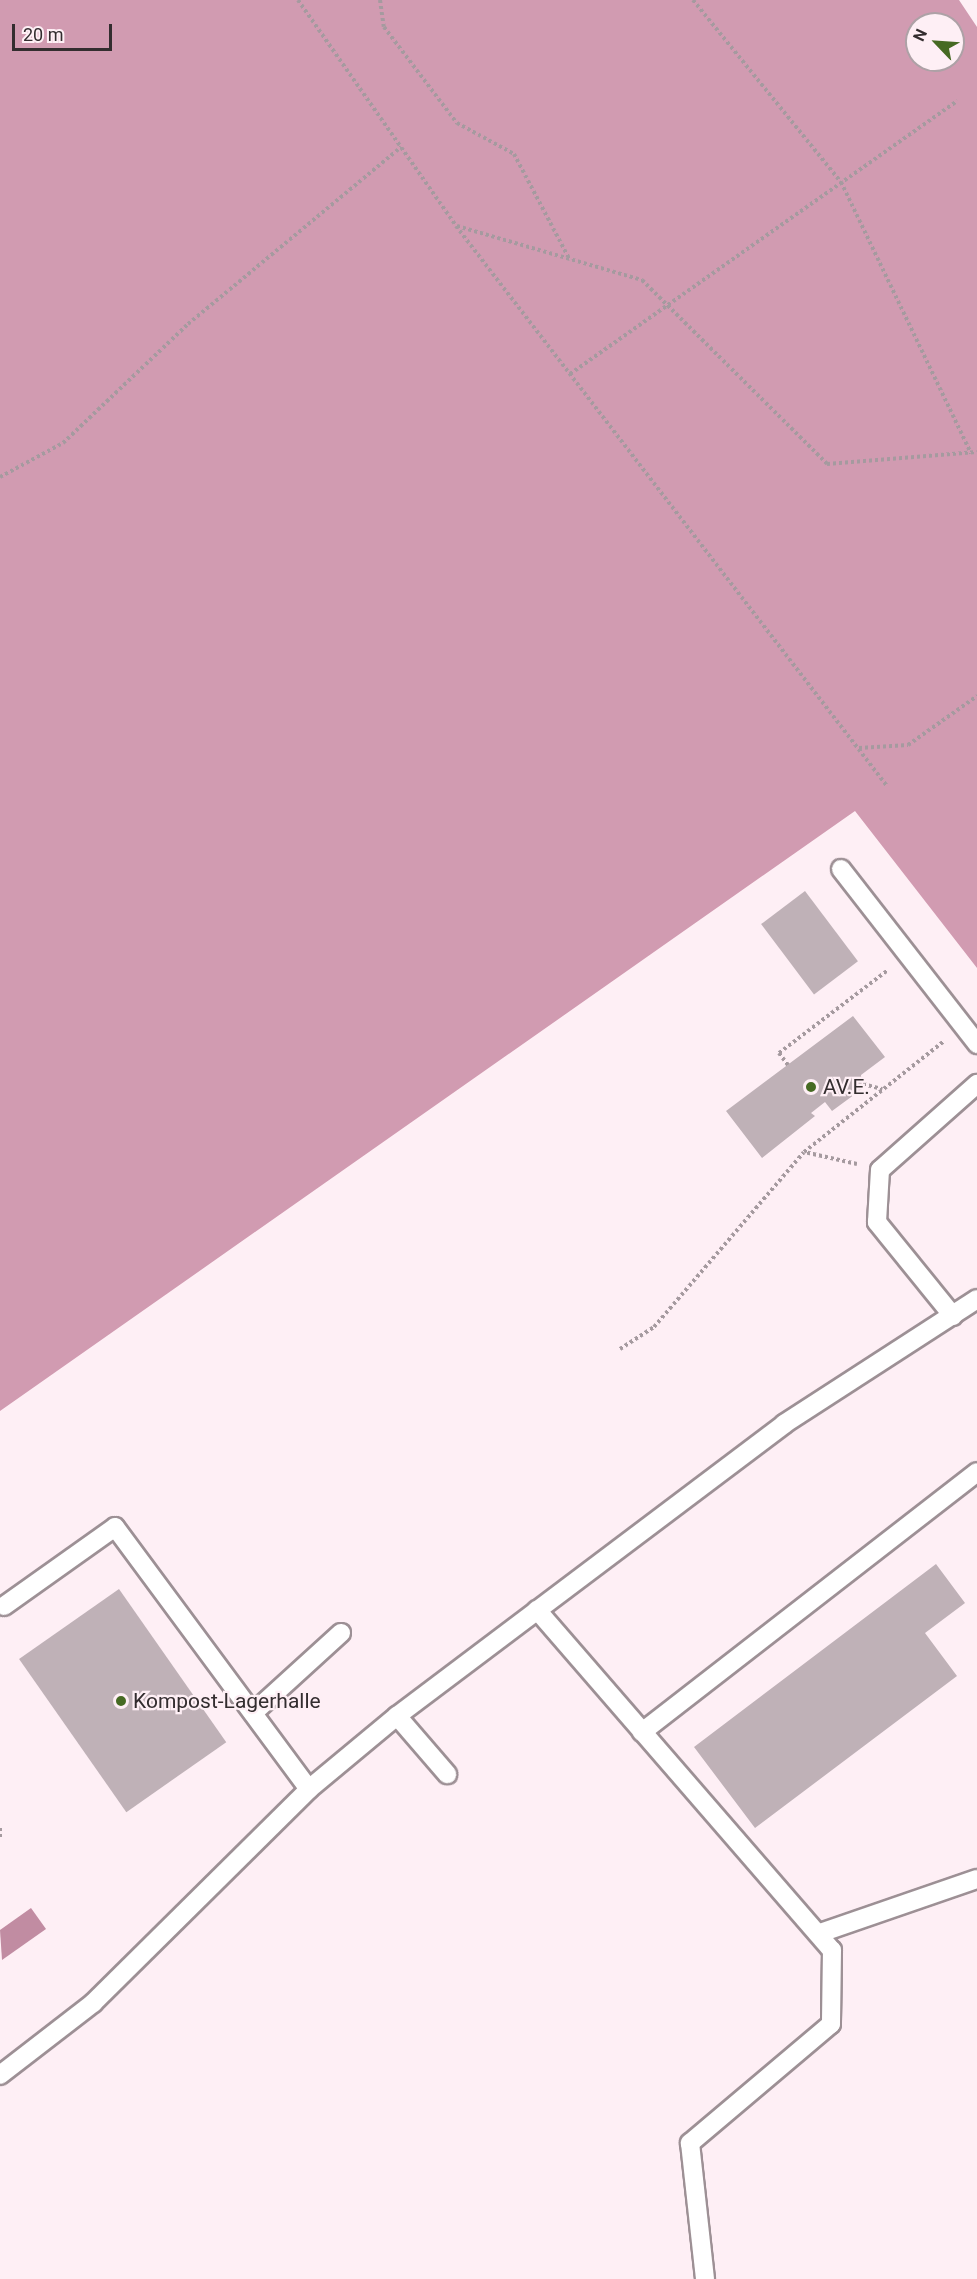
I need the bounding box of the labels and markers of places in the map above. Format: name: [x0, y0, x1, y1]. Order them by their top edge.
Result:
place label: AV.E.: [823, 1074, 870, 1100]
marker: AV.E.: [804, 1080, 818, 1094]
place label: Kompost-Lagerhalle: [133, 1688, 321, 1714]
marker: Kompost-Lagerhalle: [114, 1694, 128, 1708]

